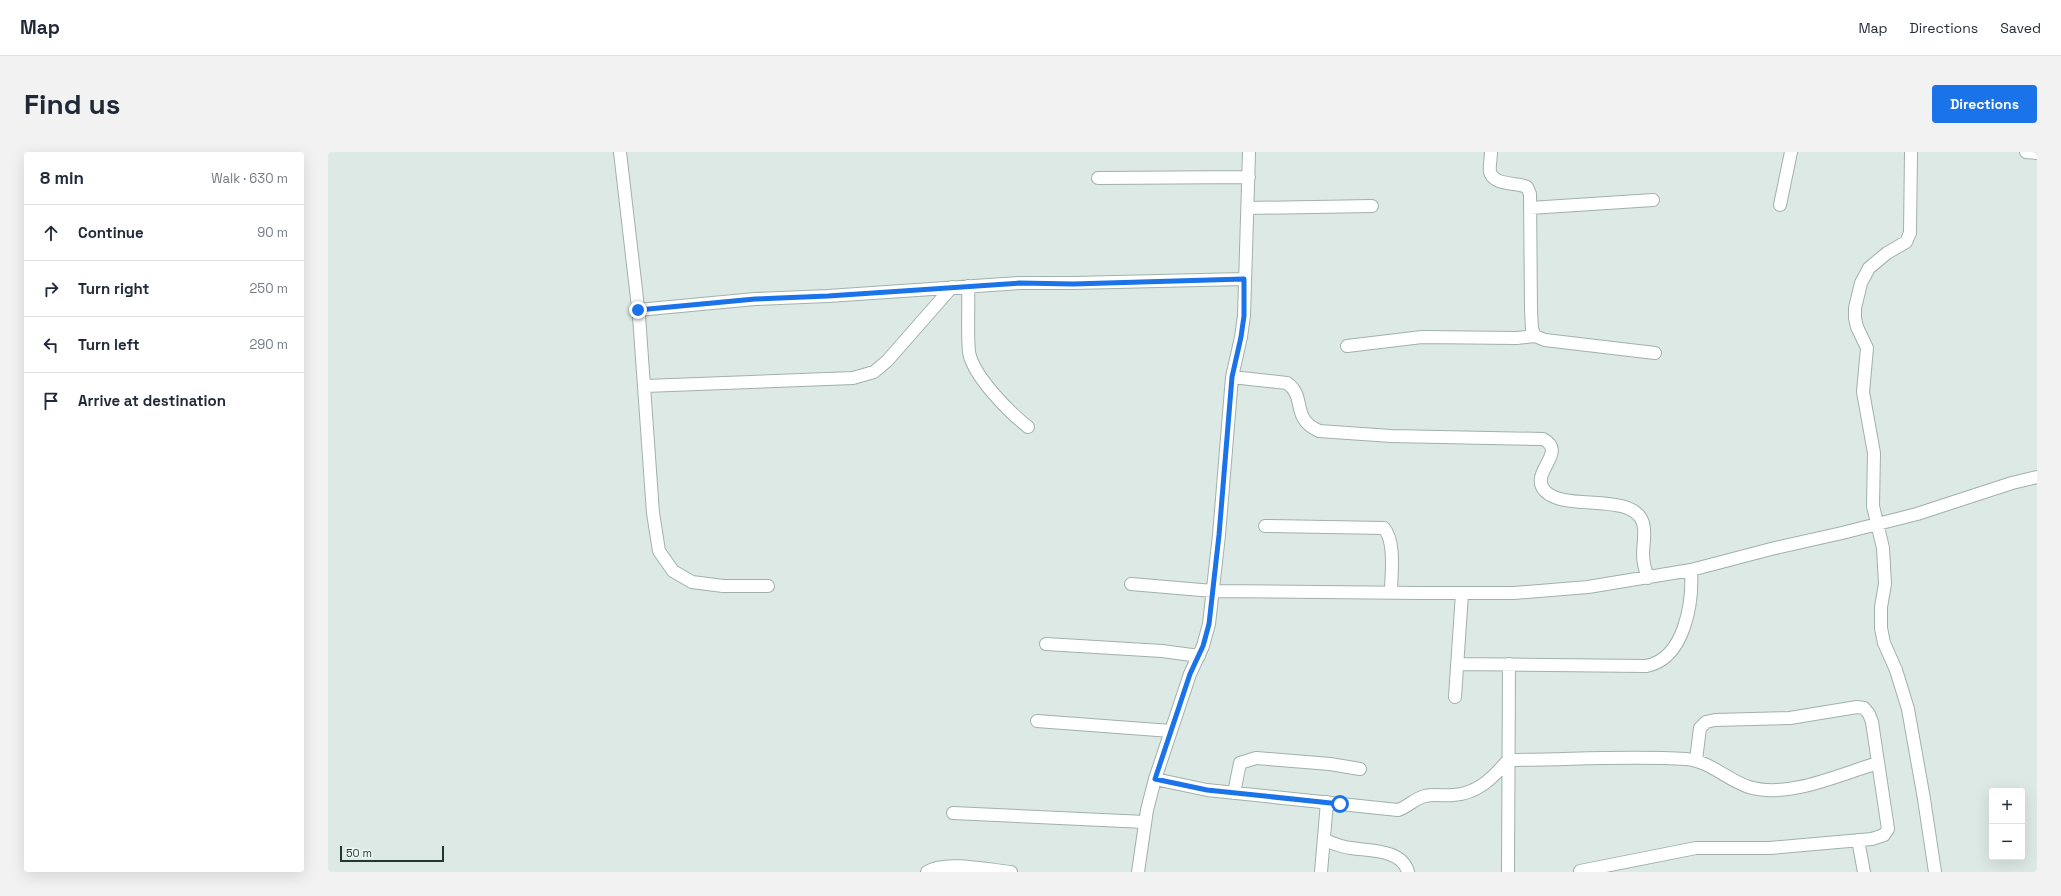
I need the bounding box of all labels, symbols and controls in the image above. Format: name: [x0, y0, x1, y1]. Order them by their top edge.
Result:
text: Map: [20, 15, 60, 40]
text: Map: [1858, 19, 1888, 37]
text: Directions: [1910, 19, 1978, 37]
text: Saved: [2000, 19, 2041, 37]
button: Directions: [1932, 85, 2037, 123]
text: Find us: [24, 86, 121, 122]
text: 8 min: [40, 167, 84, 189]
text: Walk · 630 m: [211, 170, 288, 187]
icon: ahead: [40, 222, 62, 244]
text: Continue: [78, 223, 144, 242]
text: 90 m: [257, 224, 288, 241]
icon: right: [40, 278, 62, 300]
text: Turn right: [78, 279, 149, 298]
text: 250 m: [250, 280, 288, 297]
route end: [629, 301, 647, 319]
icon: left: [40, 334, 62, 356]
text: Turn left: [78, 335, 140, 354]
text: 290 m: [249, 336, 288, 353]
icon: arrive: [40, 390, 62, 412]
text: Arrive at destination: [78, 391, 226, 410]
map controls: [1989, 788, 2025, 860]
button: +: [1989, 788, 2025, 824]
route start: [1331, 795, 1349, 813]
button: −: [1989, 824, 2025, 860]
scale bar: [340, 844, 444, 863]
text: 50 m: [346, 846, 372, 860]

